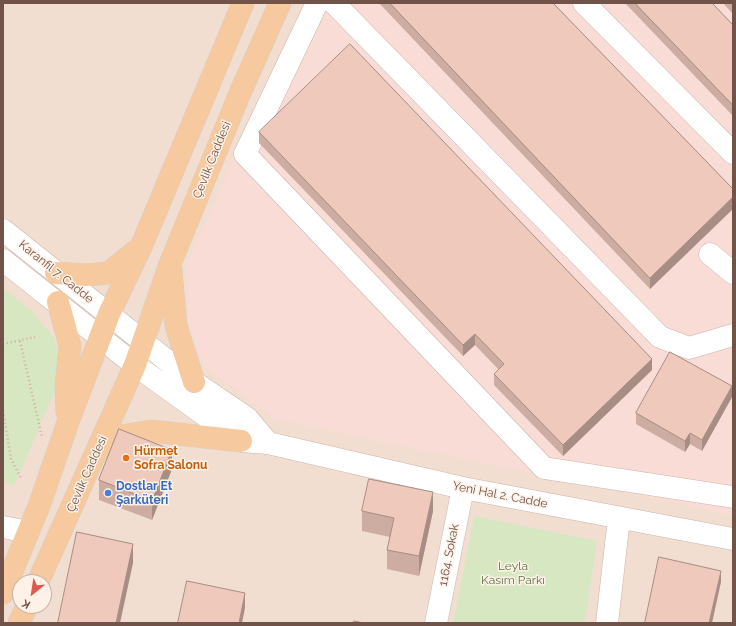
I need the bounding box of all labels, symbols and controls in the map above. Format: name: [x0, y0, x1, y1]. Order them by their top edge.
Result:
street label: Çevlik Caddesi: [190, 119, 234, 201]
street label: Karanfil 7. Cadde: [16, 237, 96, 307]
street label: Çevlik Caddesi: [64, 434, 110, 514]
place label: Hürmet Sofra Salonu: [134, 444, 207, 472]
marker: Hürmet Sofra Salonu: [121, 453, 131, 463]
place label: Dostlar Et Şarküteri: [116, 479, 172, 507]
street label: Yeni Hal 2. Cadde: [451, 479, 549, 511]
marker: Dostlar Et Şarküteri: [103, 488, 113, 498]
street label: 1164. Sokak: [436, 523, 462, 587]
park label: Leyla Kasım Parkı: [481, 559, 545, 587]
north arrow: [12, 574, 52, 614]
text: K: [20, 596, 33, 611]

